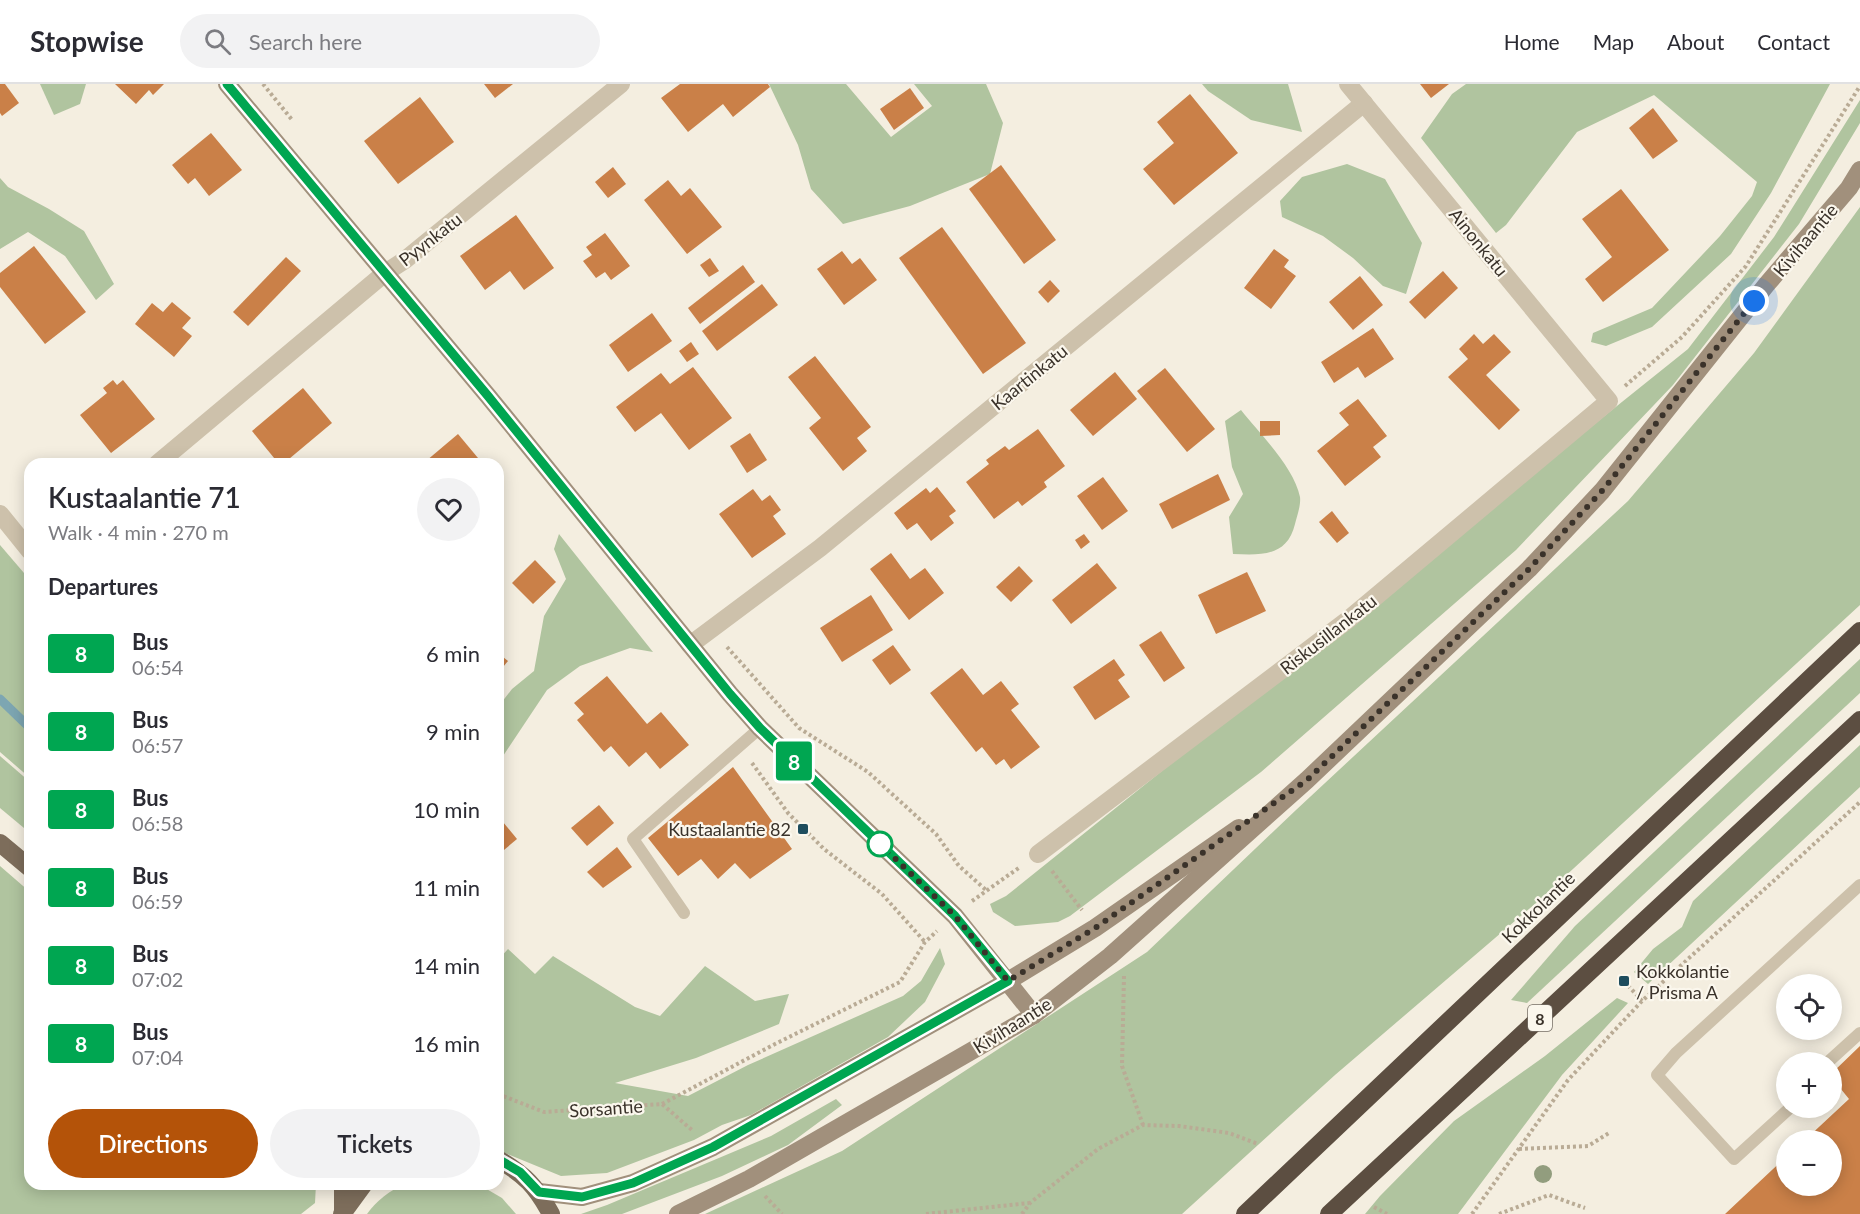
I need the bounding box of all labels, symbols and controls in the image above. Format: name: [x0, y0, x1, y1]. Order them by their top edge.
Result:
search box: [180, 14, 600, 68]
text: Stopwise: [30, 24, 144, 58]
icon: search: [201, 25, 234, 58]
text: Search here: [249, 28, 362, 55]
text: Home: [1504, 29, 1560, 54]
text: Map: [1593, 29, 1634, 54]
text: About: [1667, 29, 1724, 54]
text: Contact: [1757, 29, 1830, 54]
street label: Kivihaantie: [1768, 199, 1842, 281]
street label: Ainonkatu: [1445, 204, 1513, 280]
street label: Pyynkatu: [394, 208, 466, 270]
your location: [1739, 286, 1769, 316]
street label: Kaartinkatu: [986, 340, 1072, 414]
button: heart: [417, 478, 480, 541]
text: Kustaalantie 71: [48, 480, 241, 514]
text: Walk · 4 min · 270 m: [48, 520, 229, 544]
text: Departures: [48, 573, 158, 600]
street label: Riskusillankatu: [1275, 589, 1381, 679]
text: Bus: [132, 628, 168, 655]
text: 6 min: [426, 640, 480, 667]
text: 8: [75, 641, 87, 666]
text: 06:54: [132, 655, 183, 679]
text: Bus: [132, 706, 168, 733]
text: 9 min: [426, 718, 480, 745]
text: 8: [75, 719, 87, 744]
text: 06:57: [132, 733, 183, 757]
line badge: 8: [774, 742, 814, 780]
text: 8: [788, 749, 800, 774]
text: Bus: [132, 784, 168, 811]
text: 10 min: [413, 796, 480, 823]
text: 8: [75, 797, 87, 822]
text: 06:58: [132, 811, 183, 835]
place label: Kustaalantie 82: [668, 818, 791, 840]
marker: Kustaalantie 82: [796, 822, 810, 836]
unlabelled marker: [867, 831, 893, 857]
text: Bus: [132, 862, 168, 889]
street label: Kokkolantie: [1497, 867, 1579, 947]
text: 11 min: [413, 874, 480, 901]
text: 8: [75, 875, 87, 900]
text: 06:59: [132, 889, 183, 913]
text: Bus: [132, 940, 168, 967]
text: 14 min: [413, 952, 480, 979]
text: 8: [75, 953, 87, 978]
place label: Kokkolantie / Prisma A: [1636, 960, 1729, 1003]
text: 07:02: [132, 967, 183, 991]
marker: Kokkolantie / Prisma A: [1617, 974, 1631, 988]
map controls: [1776, 974, 1842, 1196]
button: locate: [1776, 974, 1842, 1040]
street label: Kivihaantie: [969, 992, 1055, 1058]
road number: 8: [1528, 1005, 1552, 1031]
text: Bus: [132, 1018, 168, 1045]
text: 16 min: [413, 1030, 480, 1057]
text: 8: [75, 1031, 87, 1056]
text: 07:04: [132, 1045, 183, 1069]
button: +: [1776, 1052, 1842, 1118]
street label: Sorsantie: [568, 1094, 644, 1122]
button: Directions: [48, 1109, 258, 1178]
button: Tickets: [270, 1109, 480, 1178]
button: −: [1776, 1130, 1842, 1196]

